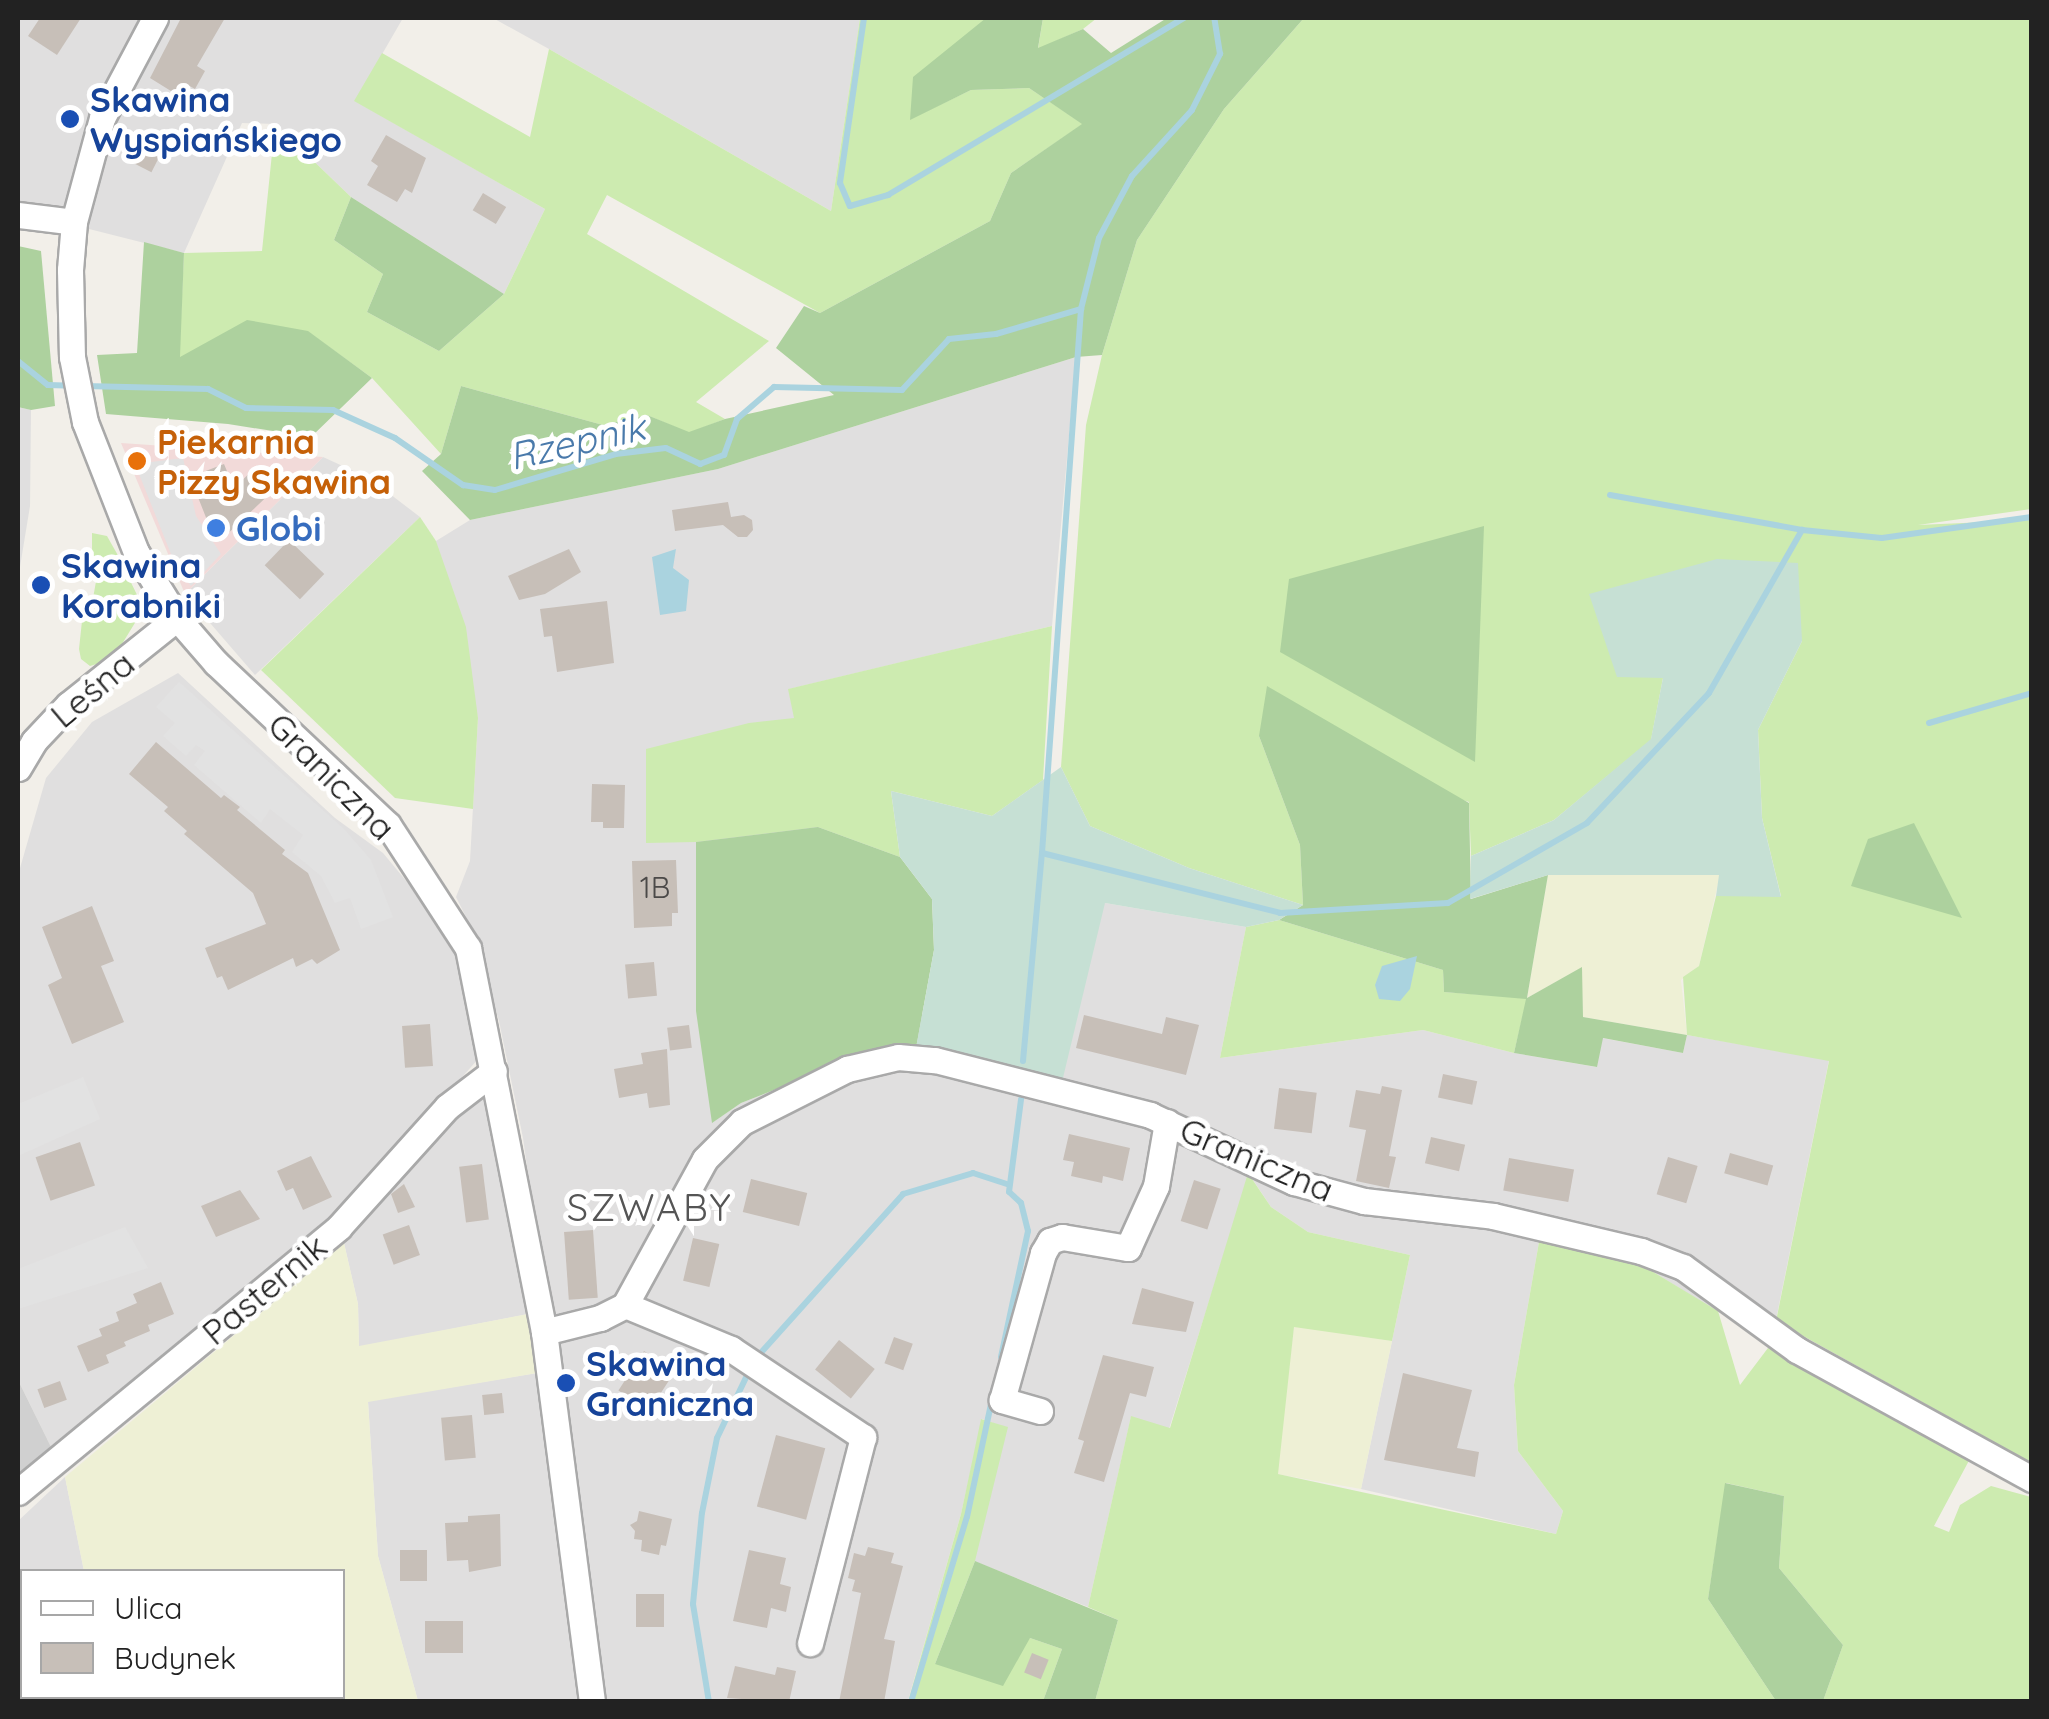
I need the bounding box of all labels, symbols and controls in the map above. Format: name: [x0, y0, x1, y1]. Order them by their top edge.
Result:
place label: Skawina Wyspiańskiego: [90, 78, 342, 160]
marker: Skawina Wyspiańskiego: [59, 108, 81, 130]
water label: Rzepnik: [505, 404, 649, 480]
place label: Piekarnia Pizzy Skawina: [157, 420, 391, 502]
marker: Piekarnia Pizzy Skawina: [126, 450, 148, 472]
place label: Globi: [236, 507, 322, 549]
marker: Globi: [205, 517, 227, 539]
place label: Skawina Korabniki: [61, 544, 221, 626]
marker: Skawina Korabniki: [30, 574, 52, 596]
street label: Leśna: [42, 642, 142, 736]
street label: Graniczna: [260, 704, 404, 848]
house number: 1B: [640, 869, 670, 905]
street label: Graniczna: [1174, 1108, 1340, 1210]
district label: SZWABY: [567, 1185, 733, 1231]
street label: Pasternik: [193, 1225, 335, 1353]
place label: Skawina Graniczna: [586, 1342, 754, 1424]
marker: Skawina Graniczna: [555, 1372, 577, 1394]
legend: [20, 1569, 345, 1699]
text: Ulica: [114, 1589, 182, 1627]
text: Budynek: [114, 1639, 236, 1677]

